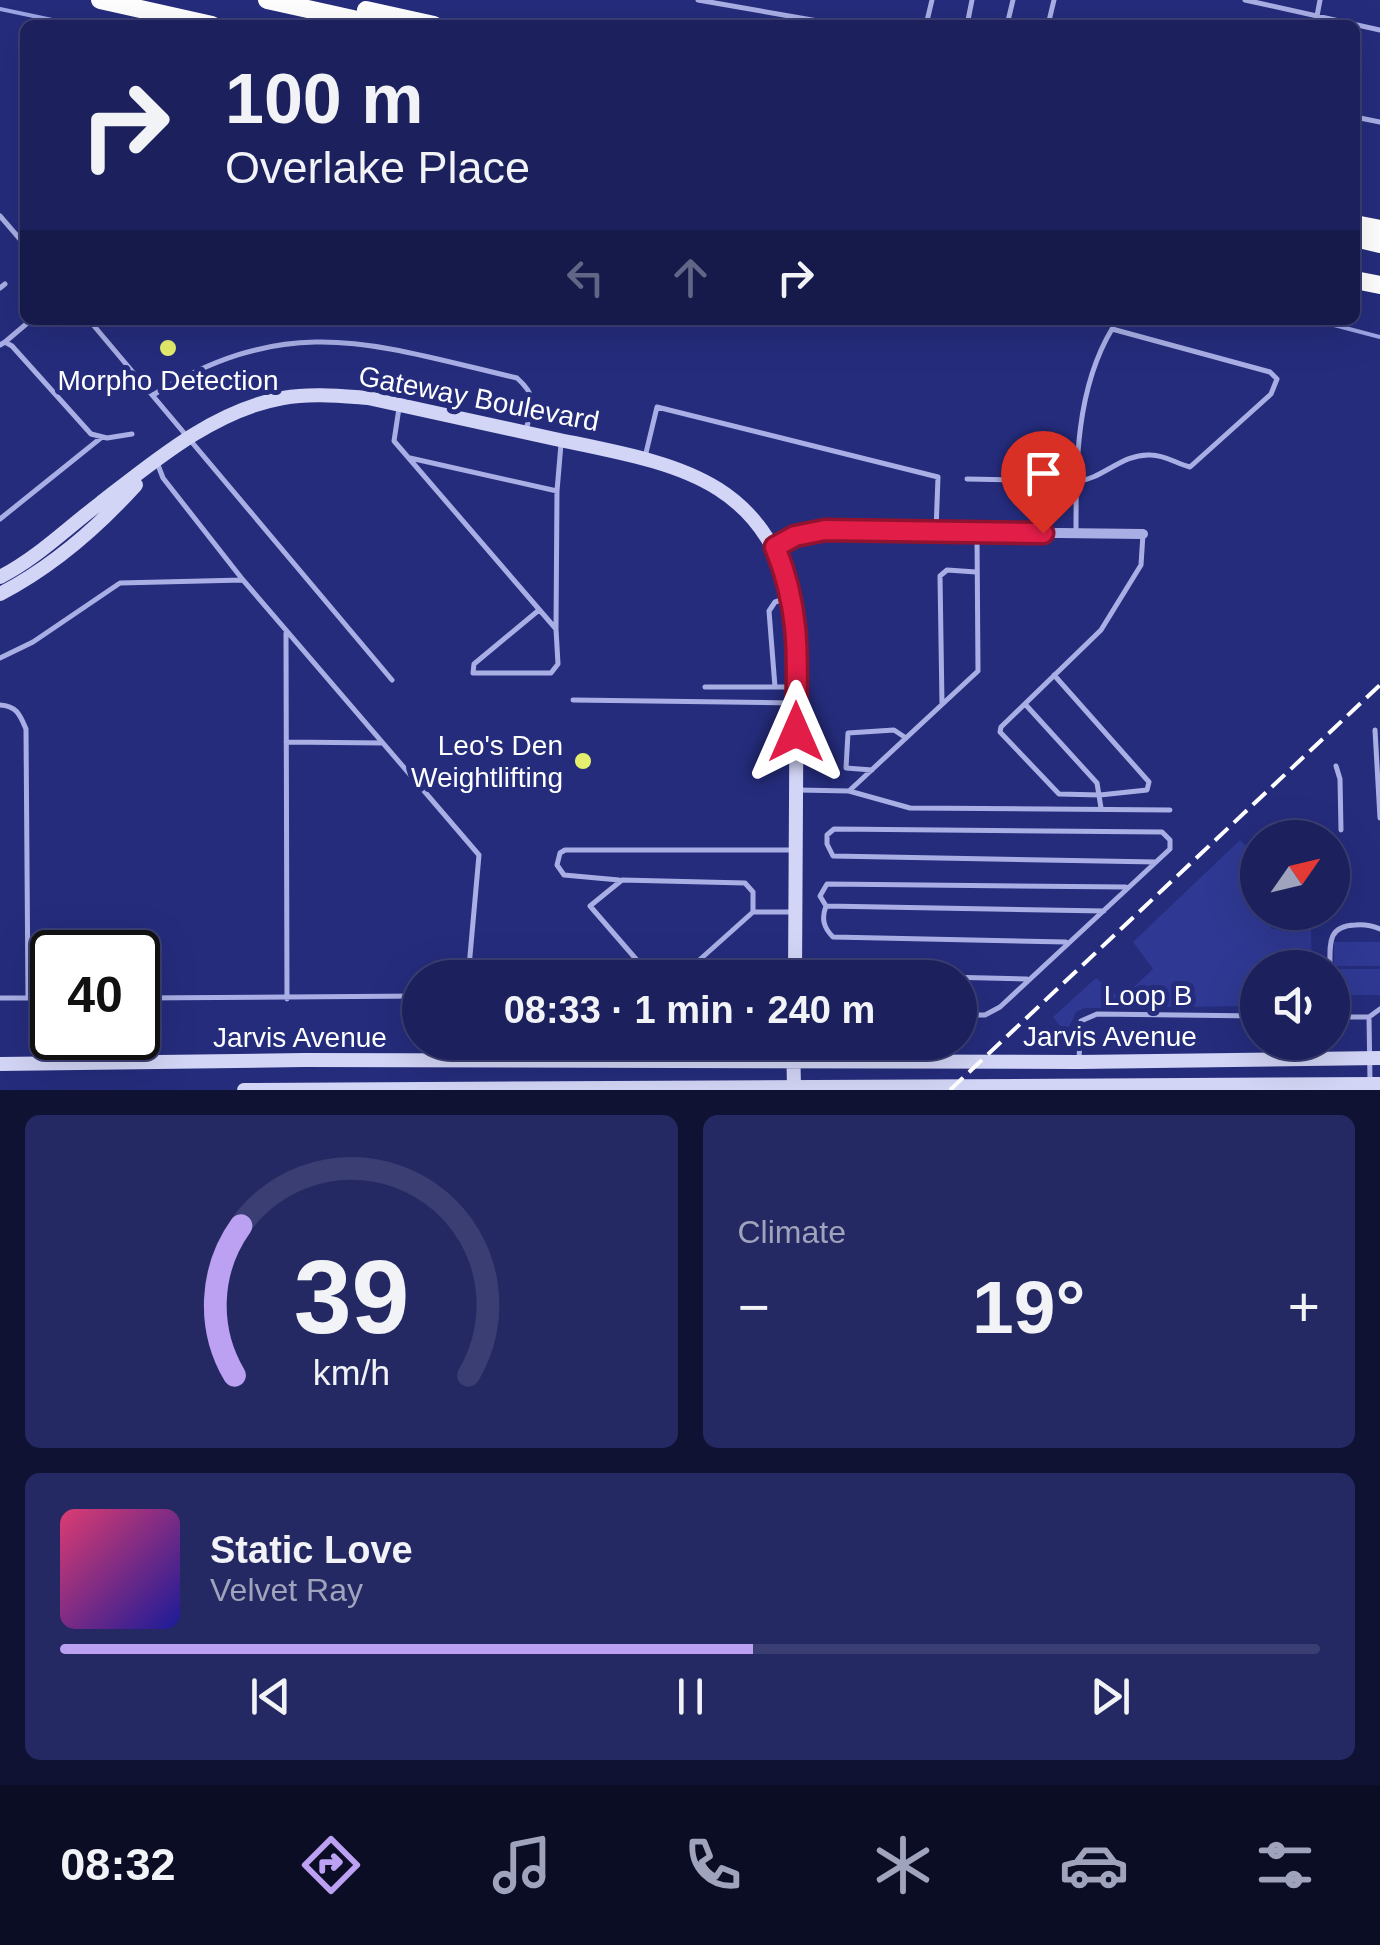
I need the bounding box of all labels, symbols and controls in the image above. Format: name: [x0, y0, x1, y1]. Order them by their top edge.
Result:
icon: right: [60, 60, 190, 190]
text: 100 m: [225, 60, 423, 138]
text: Overlake Place: [225, 142, 530, 193]
icon: left: [558, 250, 613, 305]
icon: ahead: [663, 250, 718, 305]
icon: right: [768, 250, 823, 305]
marker: Morpho Detection: [157, 337, 179, 359]
street label: Gateway Boulevard: [356, 360, 602, 437]
place label: Morpho Detection: [57, 365, 279, 396]
pin: [1001, 431, 1086, 534]
icon: arrive: [1016, 446, 1071, 501]
position arrow: [744, 680, 848, 784]
place label: Leo's Den Weightlifting: [411, 730, 563, 793]
marker: Leo's Den Weightlifting: [572, 750, 594, 772]
north arrow: [1240, 820, 1350, 930]
map controls: [1240, 820, 1350, 1060]
speed limit sign: 40: [30, 930, 160, 1060]
button: sound: [1240, 950, 1350, 1060]
street label: Loop B: [1104, 980, 1192, 1011]
text: 08:33 · 1 min · 240 m: [504, 989, 875, 1031]
street label: Jarvis Avenue: [1023, 1021, 1197, 1052]
street label: Jarvis Avenue: [213, 1022, 387, 1053]
text: Climate: [738, 1214, 846, 1250]
text: 39: [293, 1239, 409, 1355]
text: 19°: [972, 1265, 1085, 1349]
text: −: [738, 1276, 770, 1338]
text: +: [1288, 1276, 1320, 1338]
text: km/h: [313, 1353, 390, 1393]
text: Static Love: [210, 1529, 413, 1571]
text: Velvet Ray: [210, 1572, 363, 1608]
icon: previous: [243, 1669, 298, 1724]
icon: pause: [663, 1669, 718, 1724]
icon: next: [1083, 1669, 1138, 1724]
icon: directions: [296, 1830, 366, 1900]
icon: music: [487, 1830, 557, 1900]
icon: phone: [678, 1830, 748, 1900]
icon: climate: [868, 1830, 938, 1900]
icon: car: [1059, 1830, 1129, 1900]
icon: filters: [1250, 1830, 1320, 1900]
text: 08:32: [60, 1839, 175, 1890]

